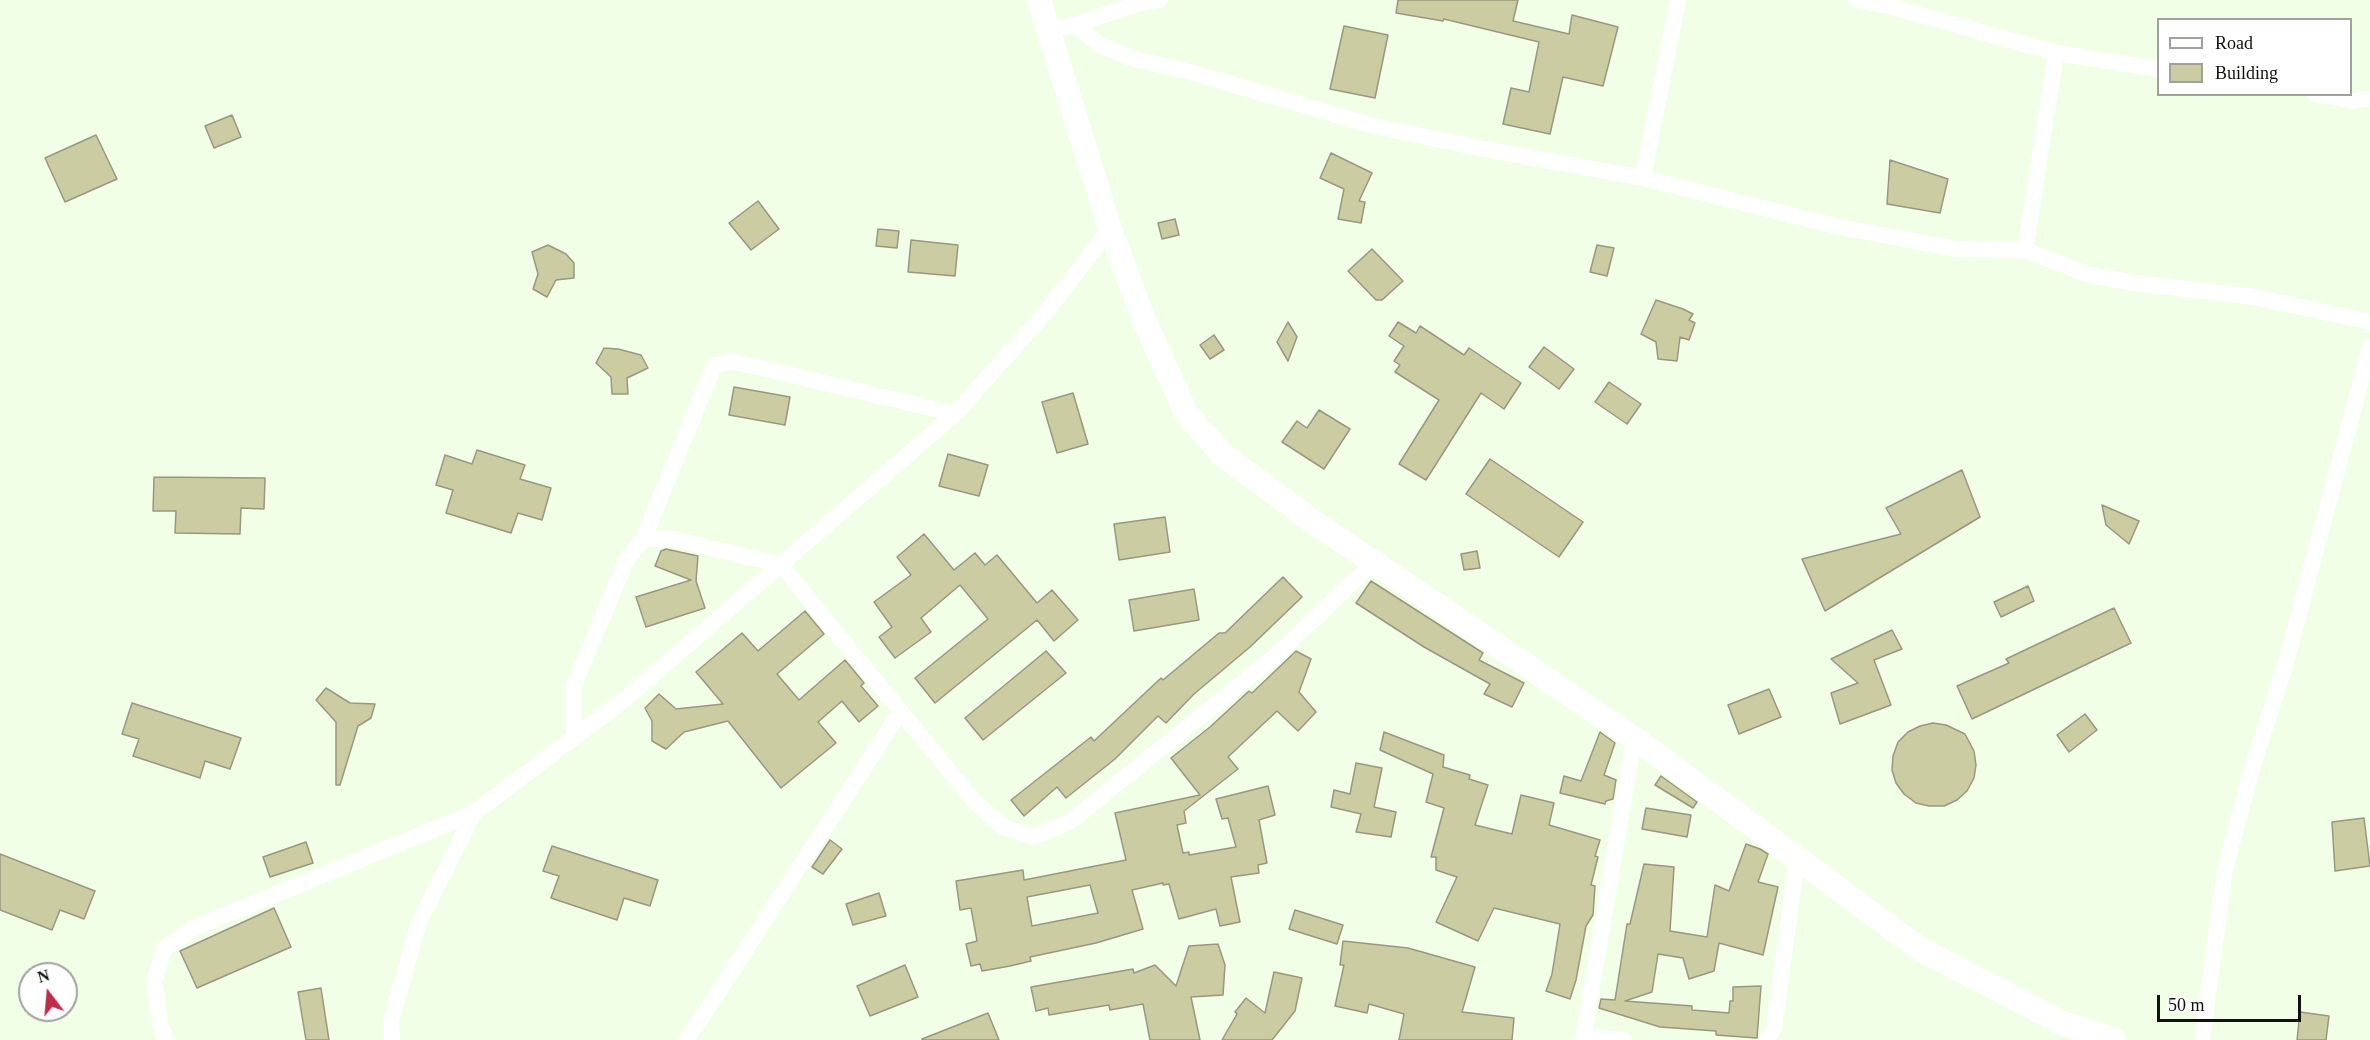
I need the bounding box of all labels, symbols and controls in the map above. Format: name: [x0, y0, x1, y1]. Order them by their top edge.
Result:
legend: [2157, 18, 2352, 96]
text: Road: [2215, 33, 2253, 53]
text: Building: [2215, 63, 2278, 83]
north arrow: [18, 962, 78, 1022]
text: N: [36, 966, 51, 986]
scale bar: [2160, 983, 2304, 1021]
text: 50 m: [2168, 995, 2205, 1015]

